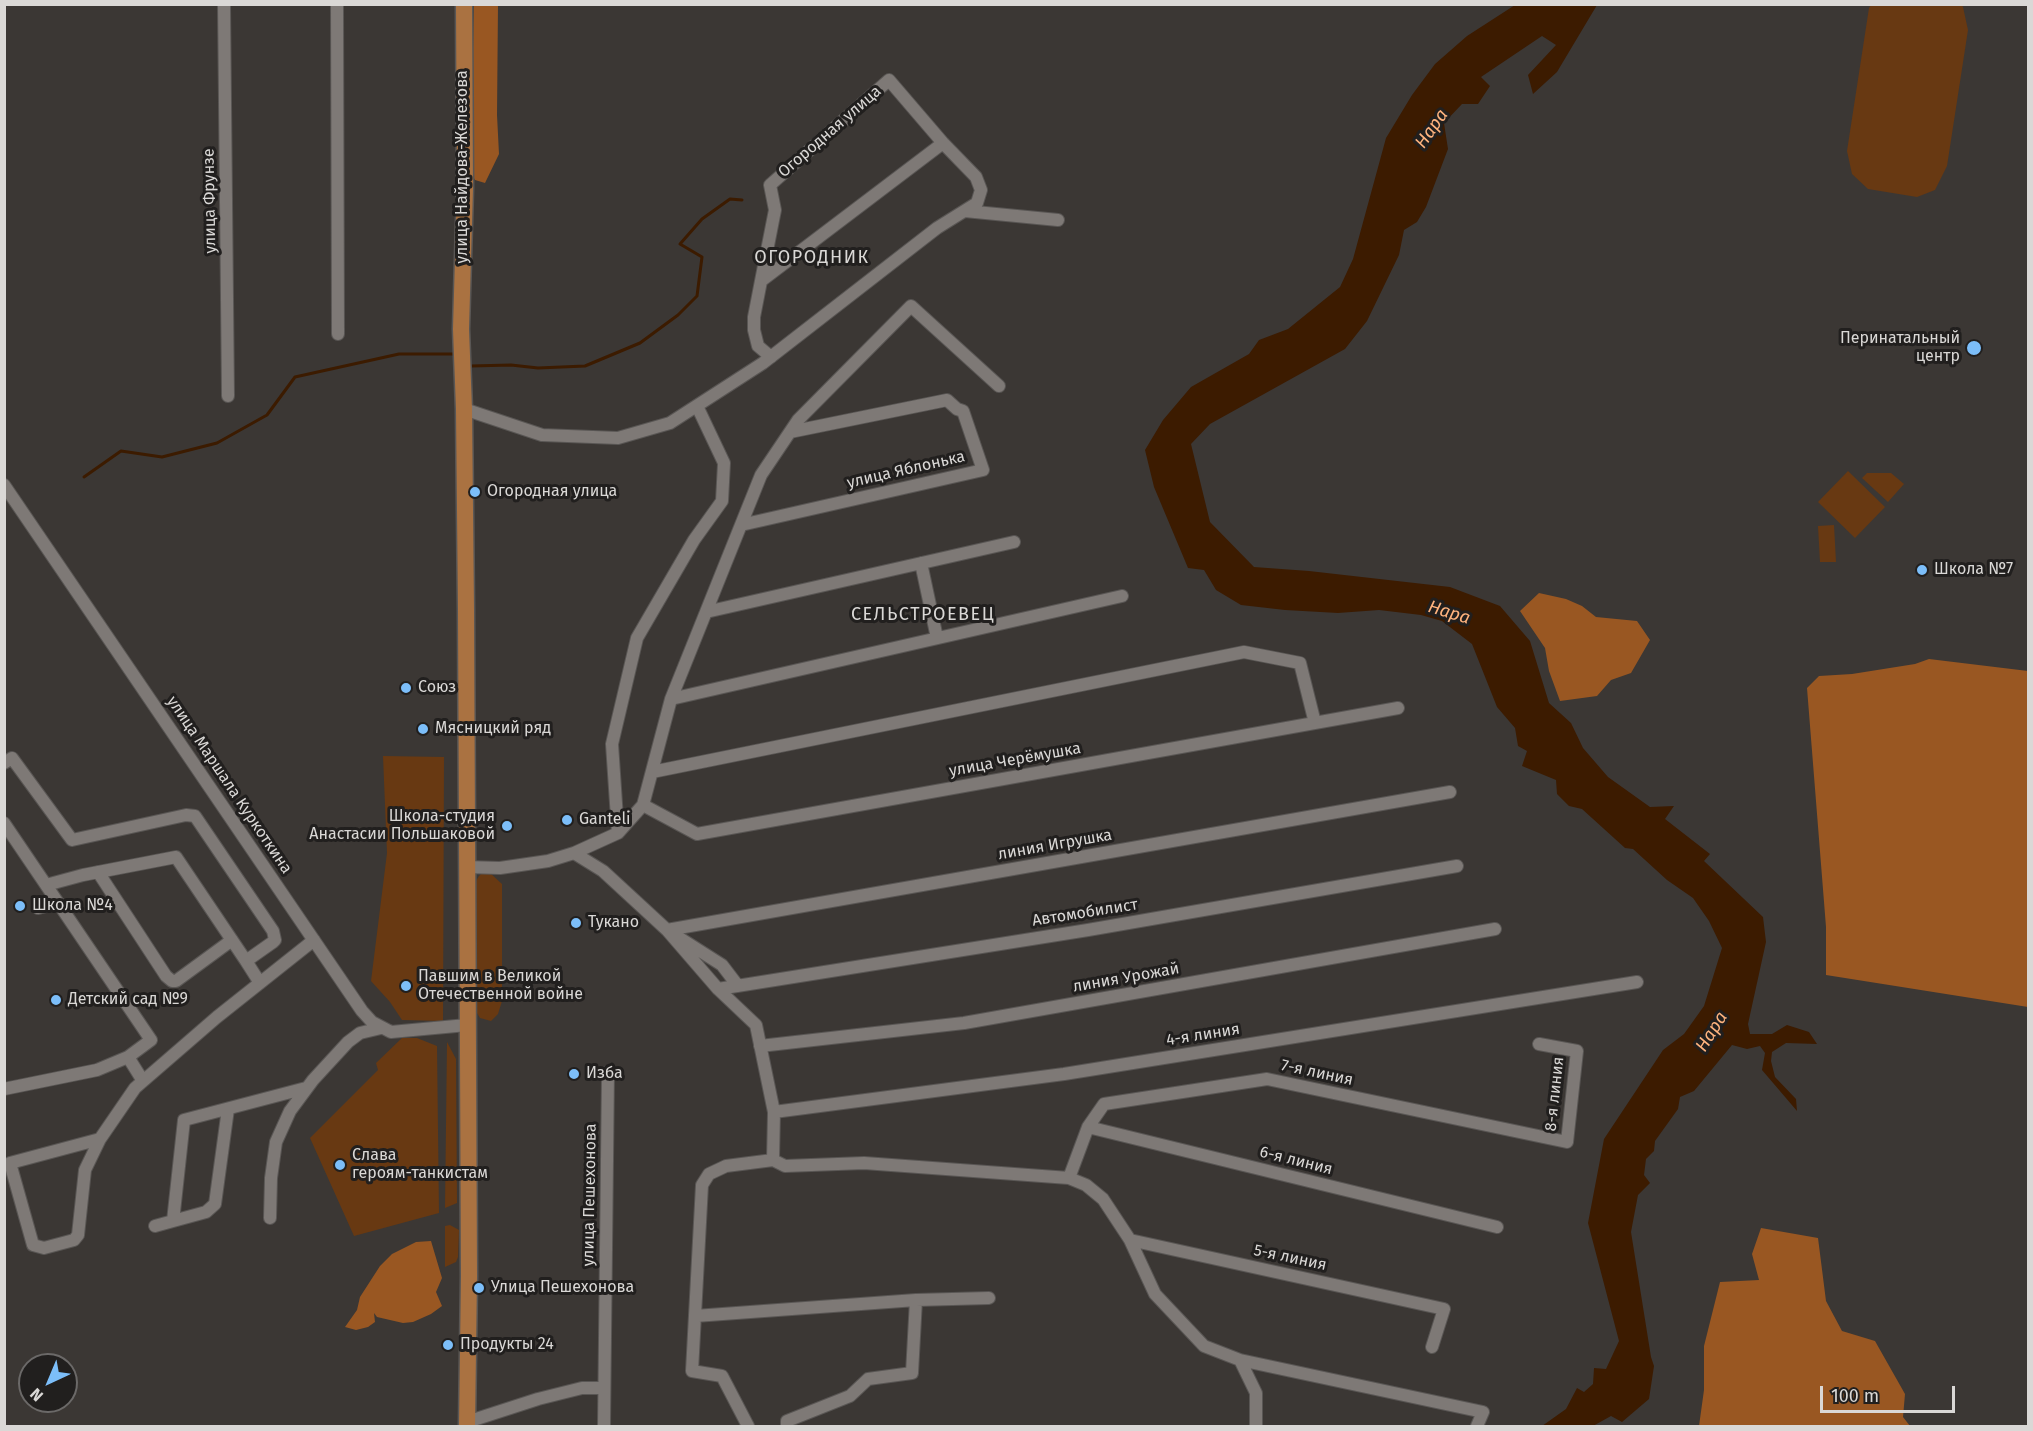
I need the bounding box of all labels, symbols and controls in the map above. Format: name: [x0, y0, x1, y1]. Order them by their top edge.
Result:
street label: улица Найдова-Железова: [453, 70, 473, 264]
street label: Огородная улица: [775, 82, 885, 182]
water label: Нара: [1411, 105, 1453, 153]
street label: улица Фрунзе: [199, 148, 221, 254]
district label: ОГОРОДНИК: [754, 247, 870, 269]
place label: Перинатальный центр: [1840, 329, 1960, 367]
marker: Перинатальный центр: [1965, 339, 1983, 357]
street label: улица Яблонька: [845, 447, 967, 493]
place label: Огородная улица: [487, 482, 617, 502]
marker: Огородная улица: [468, 485, 482, 499]
place label: Школа №7: [1934, 560, 2013, 580]
marker: Школа №7: [1915, 563, 1929, 577]
water label: Нара: [1425, 596, 1473, 630]
district label: СЕЛЬСТРОЕВЕЦ: [851, 604, 995, 626]
place label: Союз: [418, 678, 456, 698]
marker: Союз: [399, 681, 413, 695]
street label: улица Маршала Куркоткина: [162, 693, 296, 877]
place label: Мясницкий ряд: [435, 719, 551, 739]
marker: Мясницкий ряд: [416, 722, 430, 736]
street label: улица Черёмушка: [948, 739, 1082, 781]
place label: Школа-студия Анастасии Польшаковой: [309, 807, 495, 845]
place label: Ganteli: [579, 810, 631, 830]
marker: Ganteli: [560, 813, 574, 827]
marker: Школа-студия Анастасии Польшаковой: [500, 819, 514, 833]
street label: линия Игрушка: [996, 826, 1114, 864]
street label: Автомобилист: [1031, 895, 1139, 931]
place label: Школа №4: [32, 896, 113, 916]
marker: Школа №4: [13, 899, 27, 913]
place label: Тукано: [588, 913, 639, 933]
marker: Тукано: [569, 916, 583, 930]
street label: линия Урожай: [1071, 959, 1181, 997]
place label: Павшим в Великой Отечественной войне: [418, 967, 583, 1005]
marker: Павшим в Великой Отечественной войне: [399, 979, 413, 993]
place label: Детский сад №9: [68, 990, 188, 1010]
marker: Детский сад №9: [49, 993, 63, 1007]
water label: Нара: [1691, 1008, 1733, 1056]
street label: 4-я линия: [1165, 1020, 1241, 1050]
street label: 7-я линия: [1279, 1056, 1355, 1090]
street label: 8-я линия: [1542, 1056, 1568, 1132]
place label: Изба: [586, 1064, 623, 1084]
marker: Изба: [567, 1067, 581, 1081]
street label: улица Пешехонова: [579, 1123, 601, 1267]
street label: 6-я линия: [1258, 1143, 1334, 1179]
place label: Слава героям-танкистам: [352, 1146, 488, 1184]
marker: Слава героям-танкистам: [333, 1158, 347, 1172]
street label: 5-я линия: [1252, 1241, 1328, 1275]
place label: Улица Пешехонова: [491, 1278, 634, 1298]
marker: Улица Пешехонова: [472, 1281, 486, 1295]
place label: Продукты 24: [460, 1335, 554, 1355]
marker: Продукты 24: [441, 1338, 455, 1352]
north arrow: [18, 1353, 78, 1413]
scale bar: [1823, 1374, 1958, 1412]
text: N: [26, 1384, 47, 1405]
text: 100 m: [1831, 1385, 1879, 1407]

